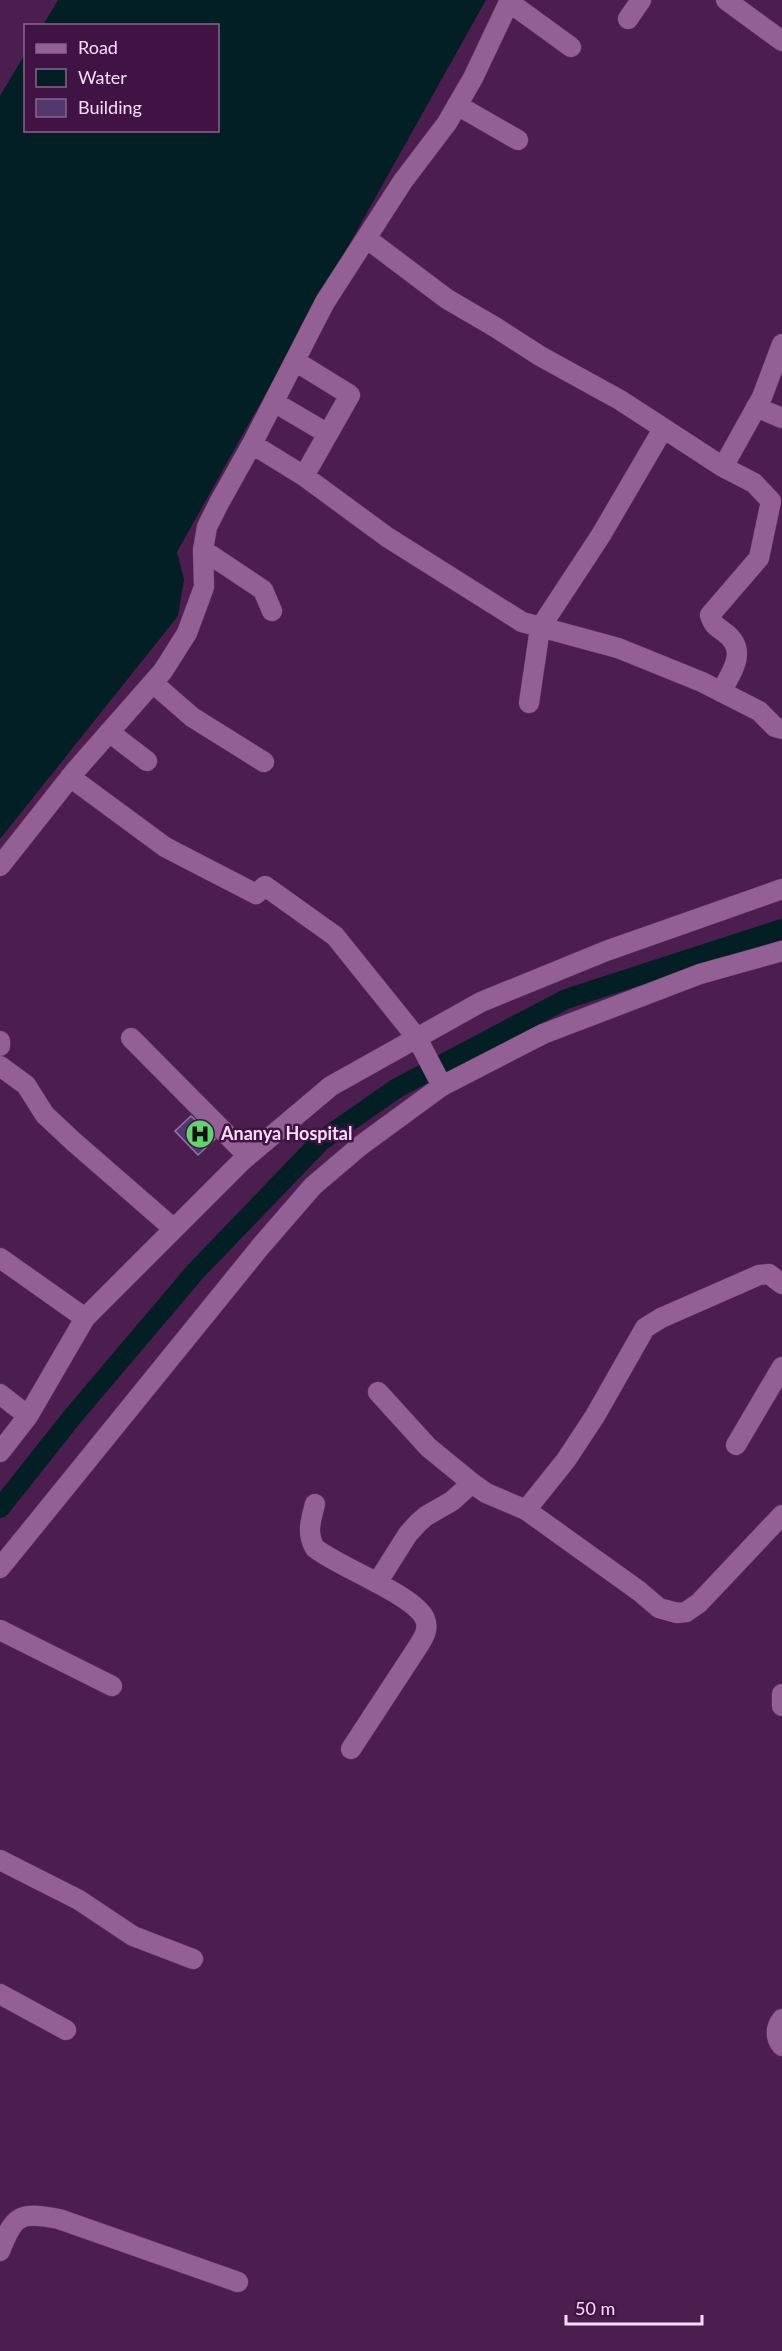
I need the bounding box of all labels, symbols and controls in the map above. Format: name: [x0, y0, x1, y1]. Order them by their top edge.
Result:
legend: [24, 24, 219, 132]
text: Road: [78, 36, 118, 58]
text: Water: [78, 66, 127, 88]
text: Building: [78, 96, 142, 118]
hospital icon: Ananya Hospital: [184, 1118, 216, 1150]
place label: Ananya Hospital: [220, 1122, 352, 1144]
scale bar: [566, 2288, 702, 2326]
text: 50 m: [575, 2297, 615, 2319]

